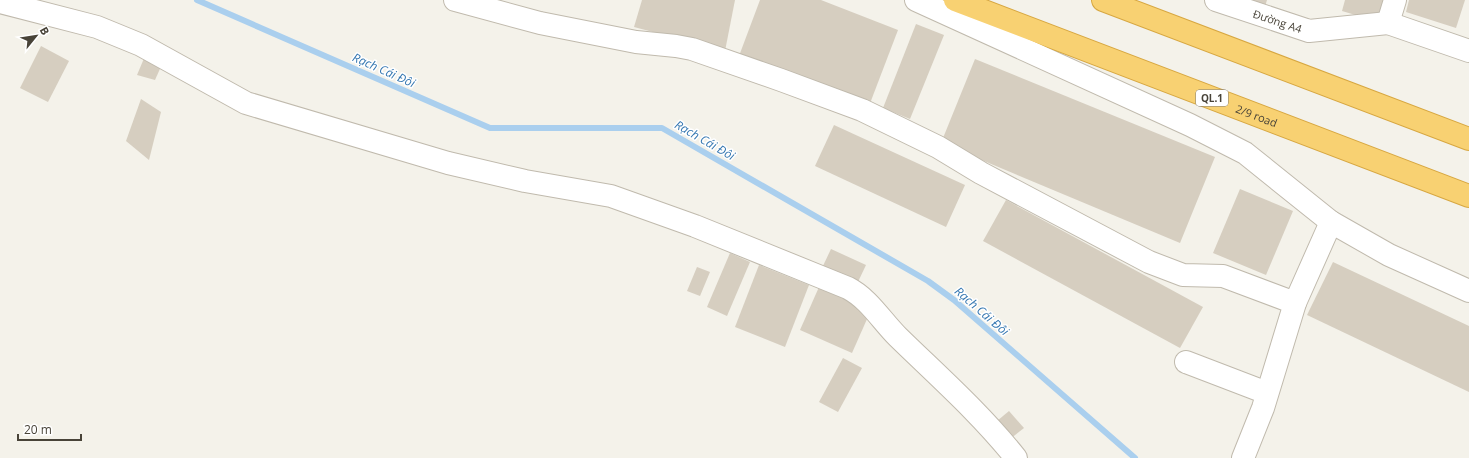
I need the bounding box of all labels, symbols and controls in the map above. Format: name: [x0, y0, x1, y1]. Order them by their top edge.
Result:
street label: Đường A4: [1251, 5, 1305, 36]
north arrow: [16, 16, 56, 56]
text: B: [37, 24, 53, 38]
water label: Rạch Cái Đôi: [350, 49, 419, 92]
road number: QL.1: [1196, 90, 1228, 106]
street label: 2/9 road: [1234, 100, 1280, 130]
water label: Rạch Cái Đôi: [672, 116, 739, 165]
water label: Rạch Cái Đôi: [951, 283, 1014, 340]
scale bar: [18, 416, 81, 442]
text: 20 m: [24, 421, 52, 438]

